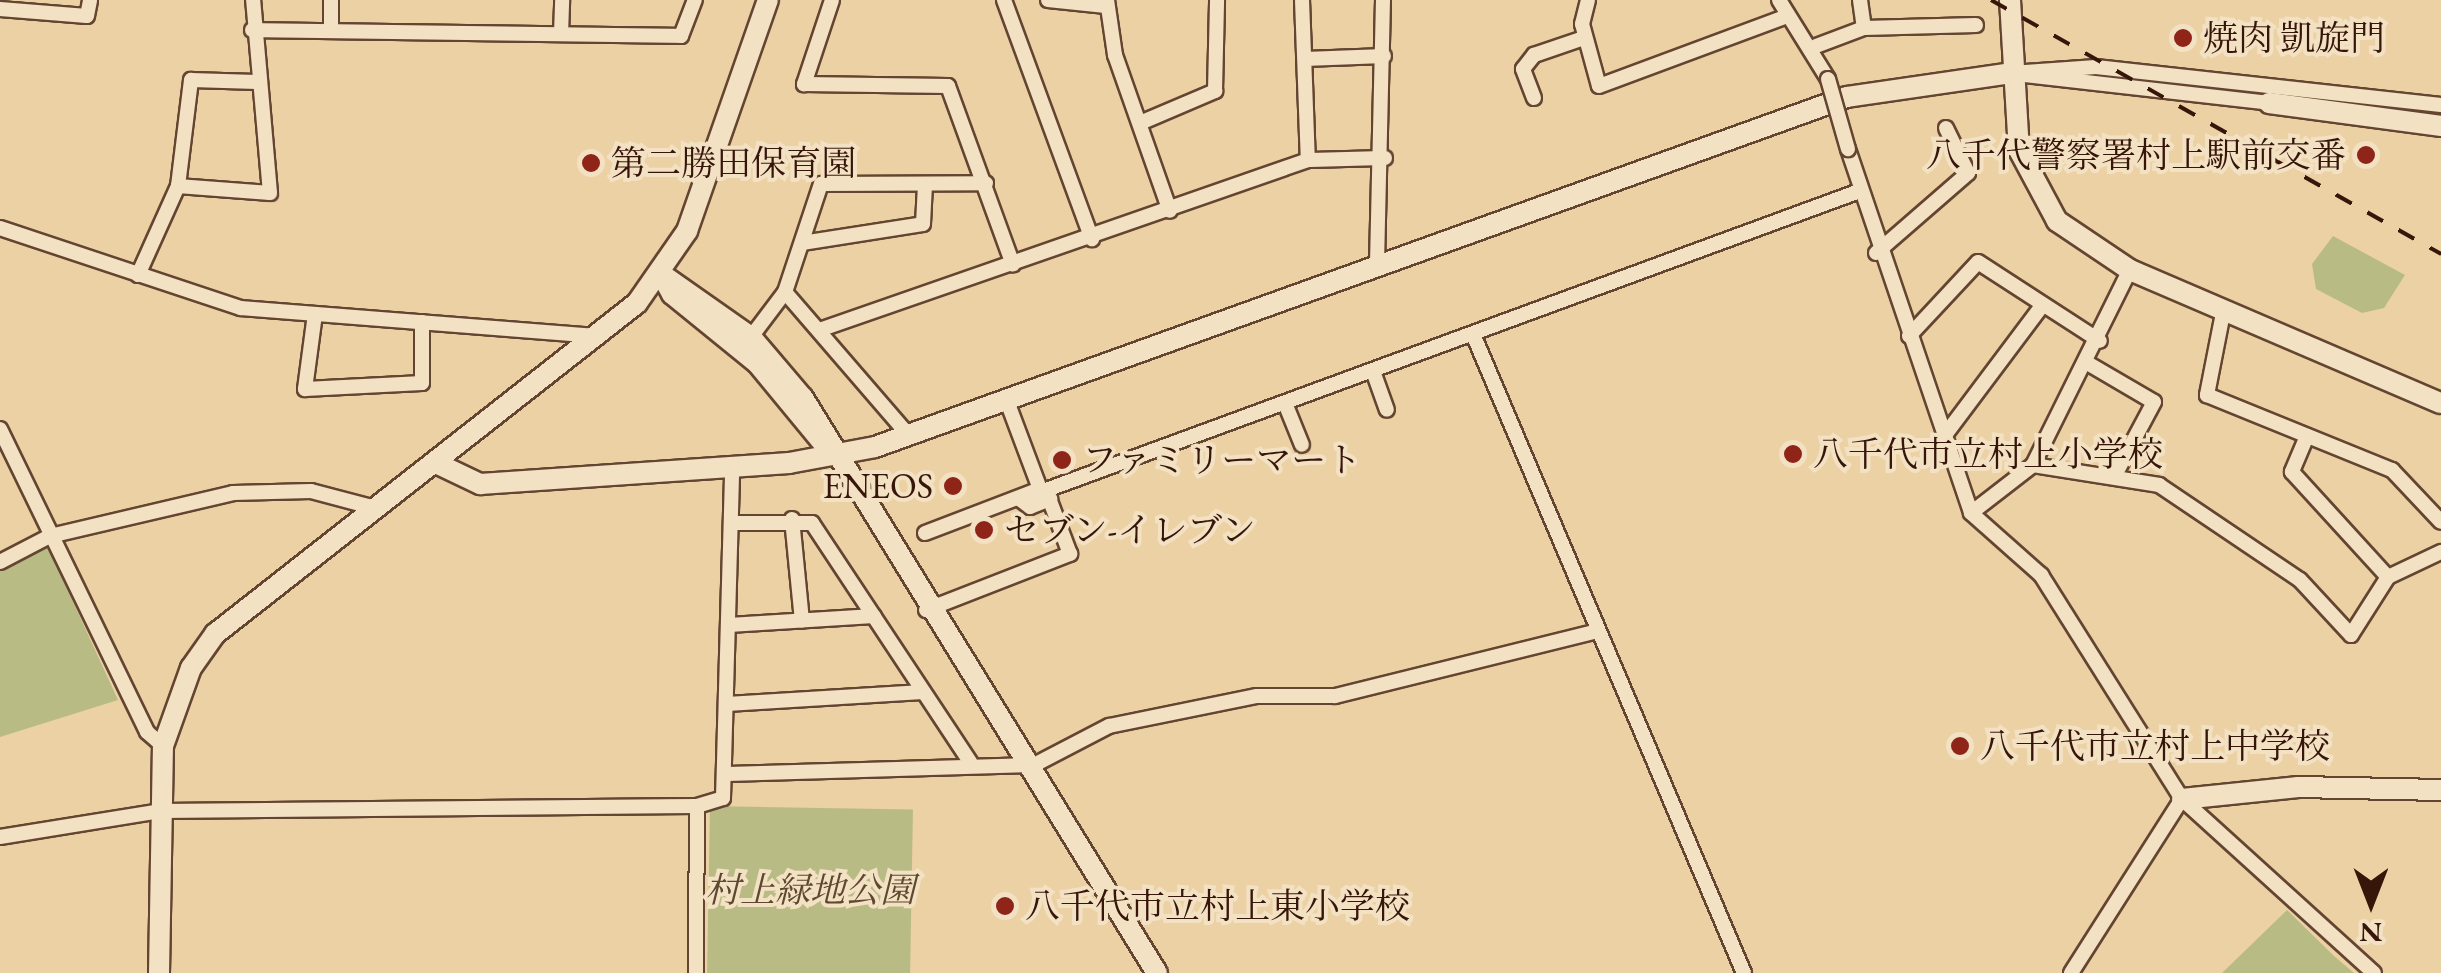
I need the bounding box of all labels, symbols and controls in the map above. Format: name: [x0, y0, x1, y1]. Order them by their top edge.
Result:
place label: 焼肉 凱旋門: [2203, 17, 2385, 59]
marker: 焼肉 凱旋門: [2172, 27, 2194, 49]
place label: 八千代警察署村上駅前交番: [1926, 134, 2346, 176]
place label: 第二勝田保育園: [611, 142, 856, 184]
marker: 八千代警察署村上駅前交番: [2355, 144, 2377, 166]
marker: 第二勝田保育園: [580, 152, 602, 174]
place label: 八千代市立村上小学校: [1813, 433, 2163, 475]
place label: ファミリーマート: [1082, 439, 1362, 481]
marker: 八千代市立村上小学校: [1782, 443, 1804, 465]
marker: ファミリーマート: [1051, 449, 1073, 471]
place label: ENEOS: [823, 465, 933, 507]
marker: ENEOS: [942, 475, 964, 497]
place label: セブン-イレブン: [1004, 509, 1259, 551]
marker: セブン-イレブン: [973, 519, 995, 541]
place label: 八千代市立村上中学校: [1980, 725, 2330, 767]
marker: 八千代市立村上中学校: [1949, 735, 1971, 757]
north arrow: [2321, 853, 2421, 953]
park label: 村上緑地公園: [705, 869, 915, 911]
place label: 八千代市立村上東小学校: [1025, 885, 1410, 927]
marker: 八千代市立村上東小学校: [994, 895, 1016, 917]
text: N: [2360, 915, 2382, 951]

